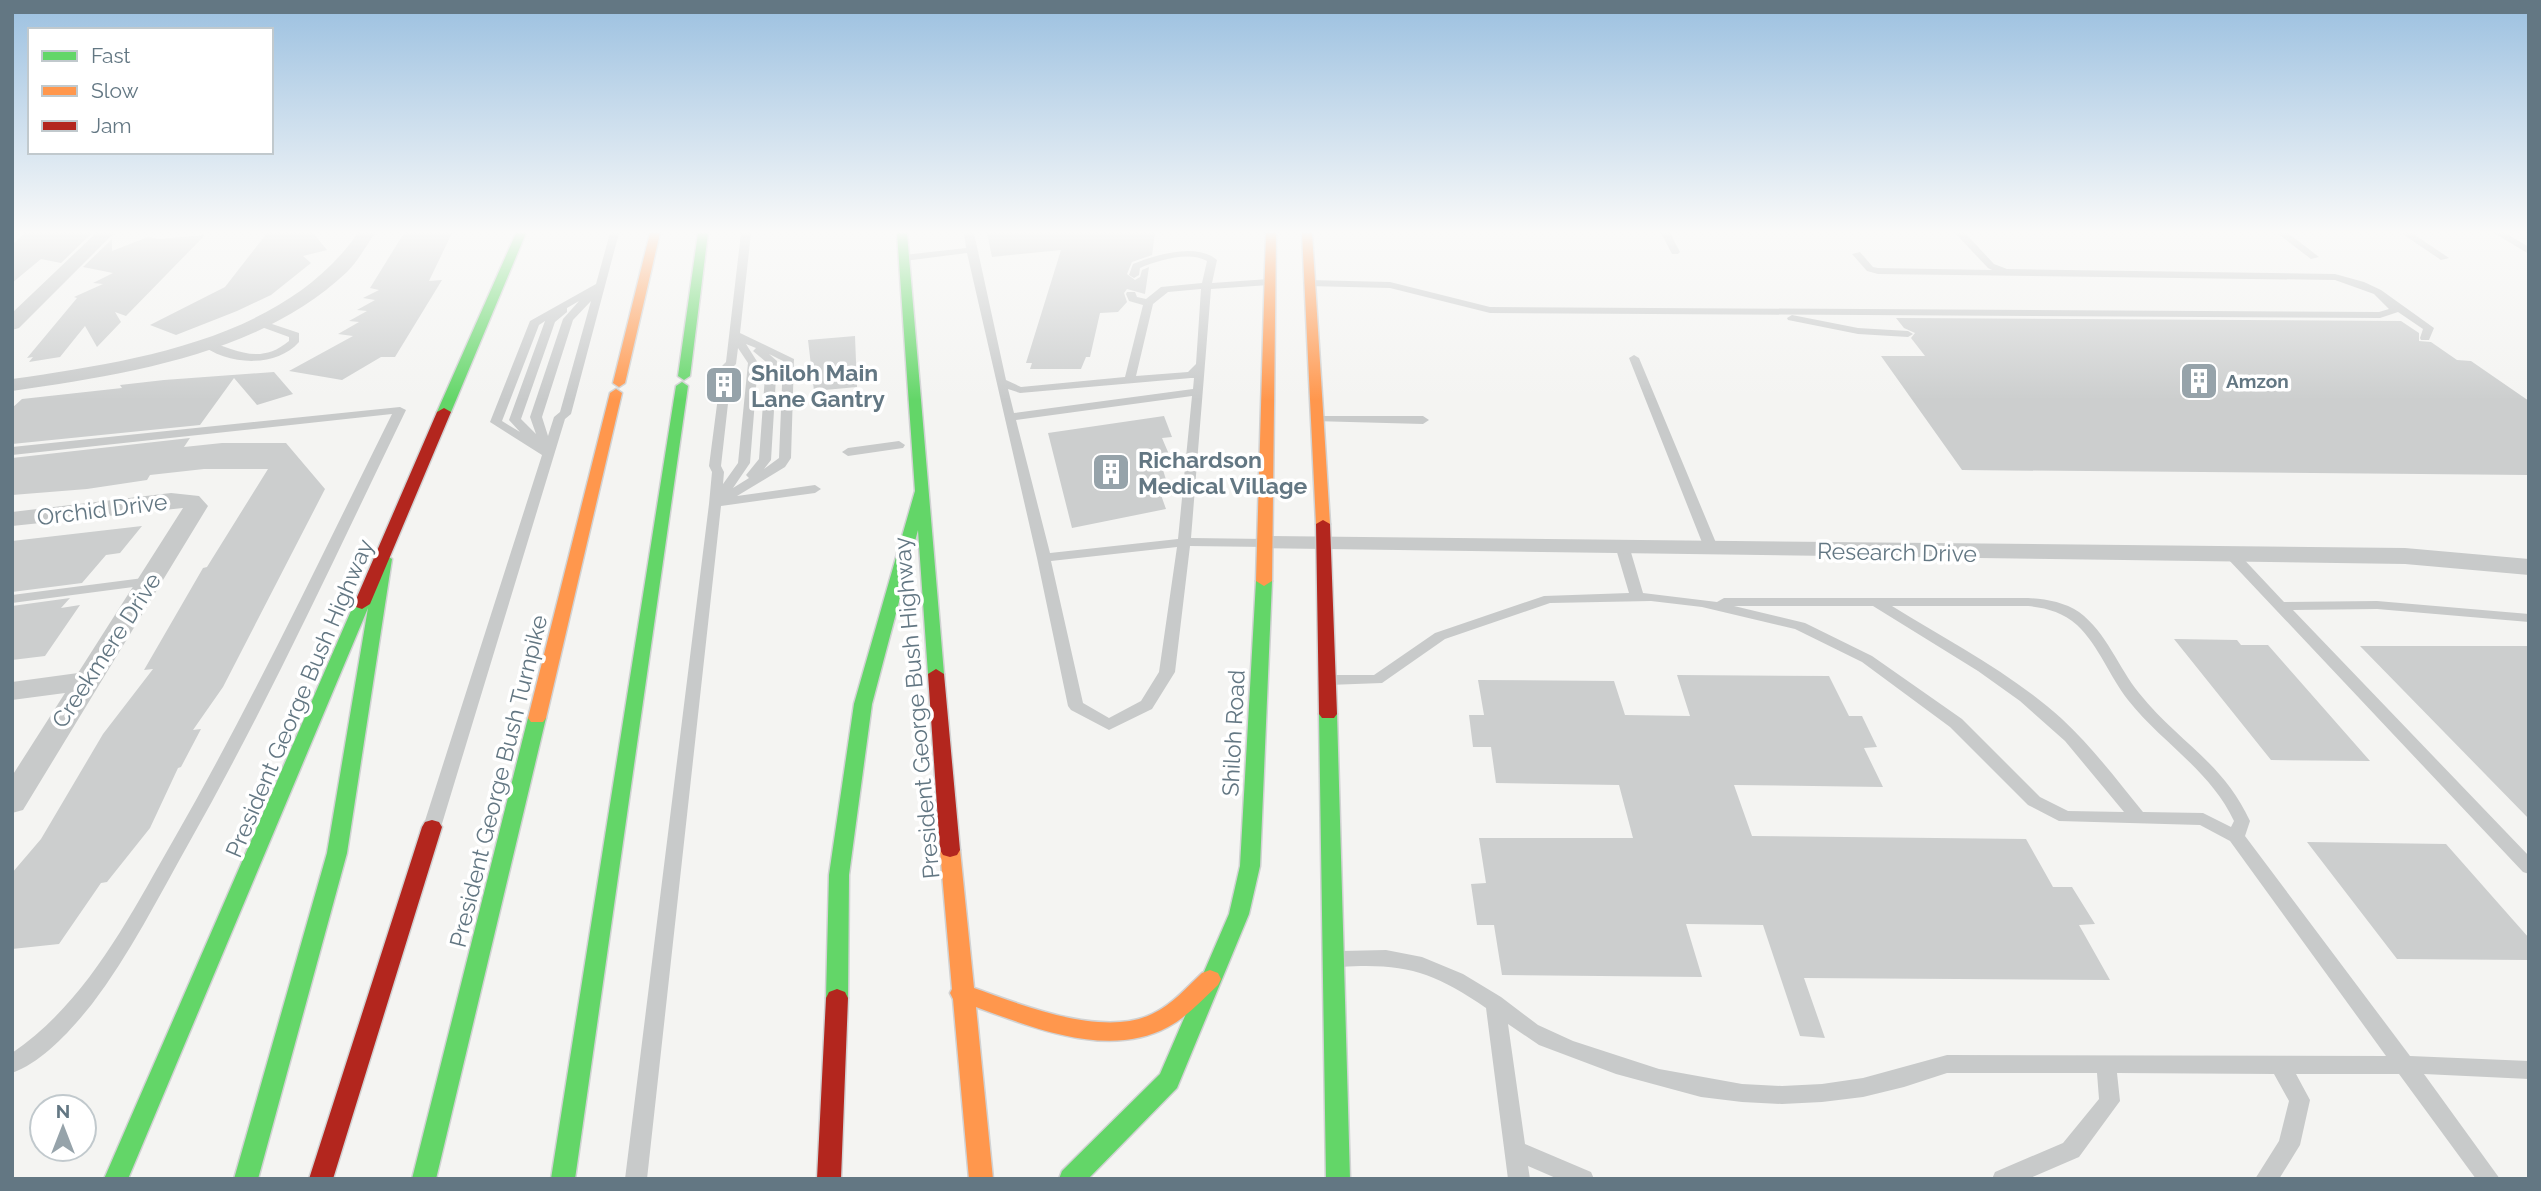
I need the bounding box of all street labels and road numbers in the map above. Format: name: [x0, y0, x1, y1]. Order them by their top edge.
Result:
street label: Orchid Drive: [35, 488, 169, 530]
street label: President George Bush Highway: [220, 535, 378, 861]
street label: President George Bush Highway: [888, 536, 944, 880]
street label: Research Drive: [1817, 537, 1977, 567]
street label: Creekmere Drive: [46, 567, 166, 733]
street label: President George Bush Turnpike: [444, 612, 552, 950]
street label: Shiloh Road: [1216, 669, 1250, 797]

